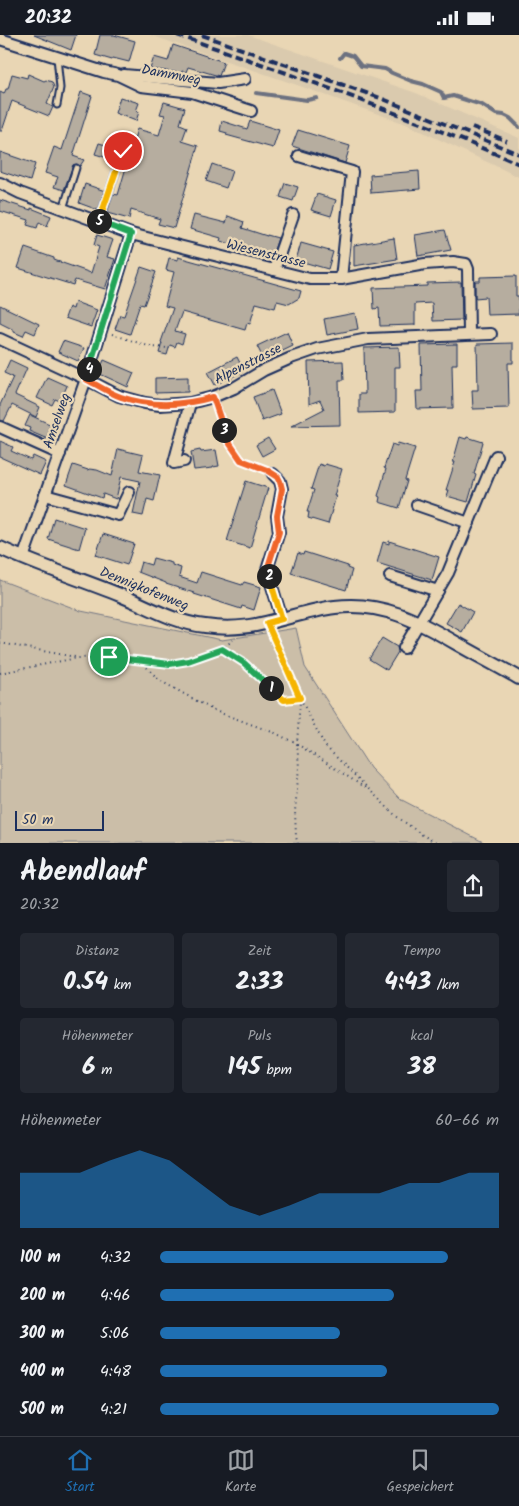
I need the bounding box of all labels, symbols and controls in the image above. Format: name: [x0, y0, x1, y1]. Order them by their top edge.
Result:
text: 20:32: [25, 3, 72, 33]
street label: Dammweg: [139, 58, 203, 92]
pin: [102, 130, 144, 172]
icon: check: [109, 137, 137, 165]
pin: 5: [86, 209, 112, 233]
text: 5: [96, 210, 103, 232]
street label: Wiesenstrasse: [224, 234, 309, 275]
street label: Alpenstrasse: [210, 337, 286, 390]
pin: 4: [76, 357, 102, 381]
text: 4: [86, 358, 93, 380]
street label: Amselweg: [37, 390, 77, 452]
pin: 3: [212, 417, 236, 443]
text: 3: [221, 419, 228, 441]
street label: Dennigkofenweg: [96, 561, 192, 617]
pin: 2: [256, 563, 282, 589]
text: 2: [265, 565, 274, 587]
pin: [88, 636, 130, 678]
icon: arrive: [95, 643, 123, 671]
pin: 1: [258, 675, 284, 701]
text: 1: [269, 677, 274, 699]
scale bar: [15, 809, 104, 832]
text: 50 m: [22, 809, 53, 831]
text: Abendlauf: [20, 850, 145, 895]
button: share: [447, 860, 499, 912]
text: 20:32: [20, 892, 60, 917]
text: Distanz: [75, 940, 119, 962]
text: Zeit: [248, 940, 271, 962]
text: Tempo: [403, 940, 441, 962]
text: 0.54: [63, 962, 108, 1002]
text: 2:33: [235, 962, 284, 1002]
text: 4:43: [384, 962, 431, 1002]
text: km: [108, 974, 131, 996]
text: /km: [431, 974, 460, 996]
text: Höhenmeter: [62, 1025, 133, 1047]
text: Puls: [248, 1025, 271, 1047]
text: kcal: [410, 1025, 433, 1047]
text: 6: [82, 1047, 96, 1087]
text: 145: [227, 1047, 261, 1087]
text: 38: [408, 1047, 436, 1087]
text: m: [96, 1059, 112, 1081]
text: bpm: [261, 1059, 292, 1081]
text: Höhenmeter: [20, 1108, 101, 1133]
text: 60–66 m: [435, 1108, 499, 1133]
text: 100 m: [20, 1245, 61, 1270]
text: 4:32: [100, 1245, 131, 1270]
text: 200 m: [20, 1283, 65, 1308]
text: 4:46: [100, 1283, 130, 1308]
text: 300 m: [20, 1321, 64, 1346]
text: 5:06: [100, 1321, 129, 1346]
text: 400 m: [20, 1359, 64, 1384]
text: 4:48: [100, 1359, 131, 1384]
text: 500 m: [20, 1397, 64, 1422]
text: 4:21: [100, 1397, 127, 1422]
tab: Start: [65, 1446, 95, 1498]
tab: Karte: [225, 1446, 256, 1498]
tab: Gespeichert: [387, 1446, 454, 1498]

